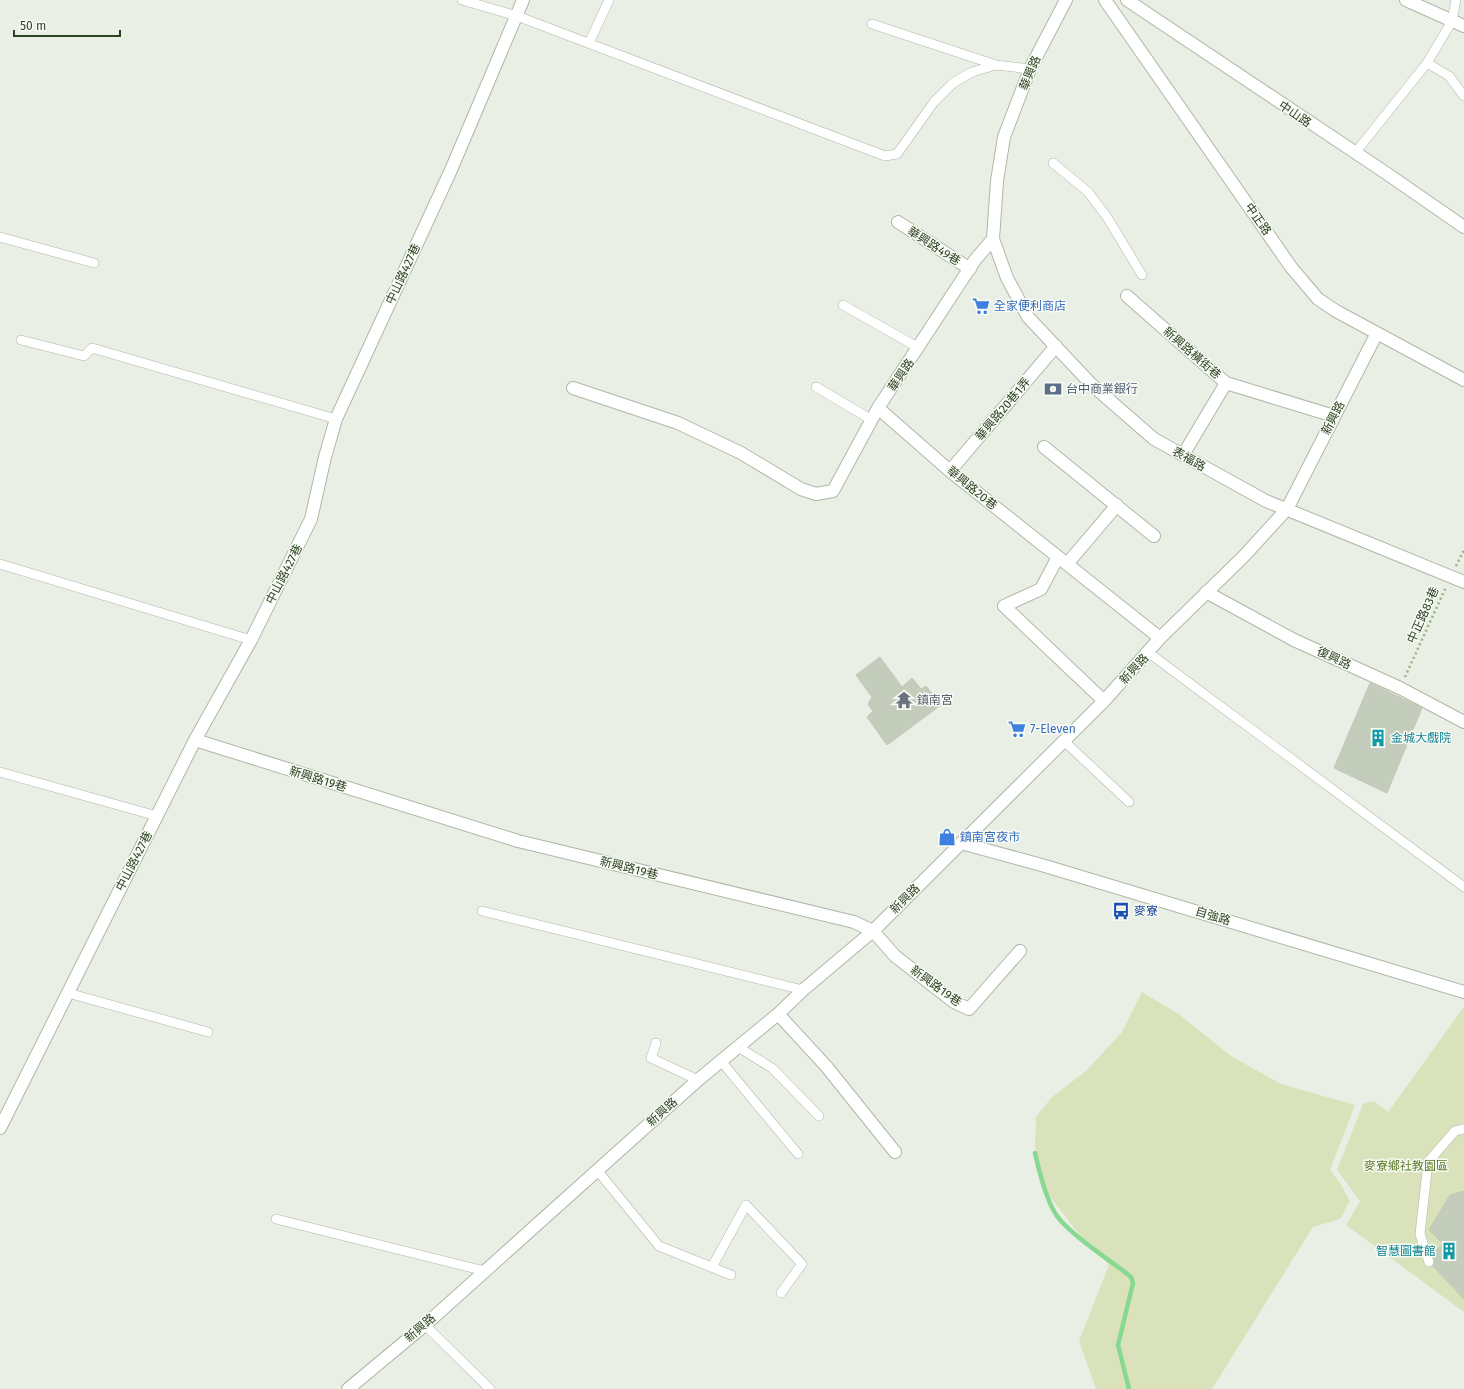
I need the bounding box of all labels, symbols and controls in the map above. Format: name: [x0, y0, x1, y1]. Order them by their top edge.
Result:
scale bar: [14, 12, 120, 38]
text: 50 m: [20, 19, 46, 33]
street label: 華興路: [1017, 54, 1043, 92]
street label: 中山路: [1276, 98, 1314, 130]
street label: 中正路: [1242, 200, 1274, 238]
street label: 華興路49巷: [905, 224, 963, 268]
street label: 中山路427巷: [383, 241, 423, 307]
supermarket icon: 全家便利商店: [971, 296, 991, 316]
place label: 全家便利商店: [994, 299, 1066, 313]
street label: 新興路橫街巷: [1160, 324, 1224, 382]
street label: 華興路: [885, 356, 917, 394]
street label: 華興路20巷1弄: [973, 375, 1033, 443]
bank icon: 台中商業銀行: [1043, 379, 1063, 399]
place label: 台中商業銀行: [1066, 382, 1138, 396]
street label: 新興路: [1319, 399, 1347, 437]
street label: 表福路: [1170, 444, 1208, 474]
street label: 華興路20巷: [944, 463, 1000, 513]
street label: 中山路427巷: [263, 542, 305, 606]
street label: 中正路83巷: [1404, 584, 1442, 646]
street label: 復興路: [1315, 644, 1353, 672]
street label: 新興路: [1117, 651, 1151, 687]
temple icon: 鎮南宮: [894, 690, 914, 710]
place label: 鎮南宮: [917, 693, 953, 707]
supermarket icon: 7-Eleven: [1007, 719, 1027, 739]
place label: 7-Eleven: [1030, 722, 1076, 736]
building icon: 金城大戲院: [1368, 728, 1388, 748]
place label: 金城大戲院: [1391, 731, 1451, 745]
street label: 新興路19巷: [288, 764, 348, 794]
shop icon: 鎮南宮夜市: [937, 827, 957, 847]
street label: 中山路427巷: [113, 829, 155, 893]
place label: 鎮南宮夜市: [960, 830, 1020, 844]
street label: 新興路19巷: [598, 854, 660, 882]
street label: 新興路: [887, 881, 923, 917]
bus stop icon: 麥寮: [1111, 901, 1131, 921]
place label: 麥寮: [1134, 904, 1158, 918]
street label: 自強路: [1194, 904, 1232, 928]
street label: 新興路19巷: [908, 963, 964, 1009]
street label: 新興路: [644, 1095, 680, 1129]
park label: 麥寮鄉社教園區: [1364, 1159, 1448, 1173]
building icon: 智慧圖書館: [1439, 1241, 1459, 1261]
place label: 智慧圖書館: [1376, 1244, 1436, 1258]
street label: 新興路: [402, 1311, 438, 1345]

